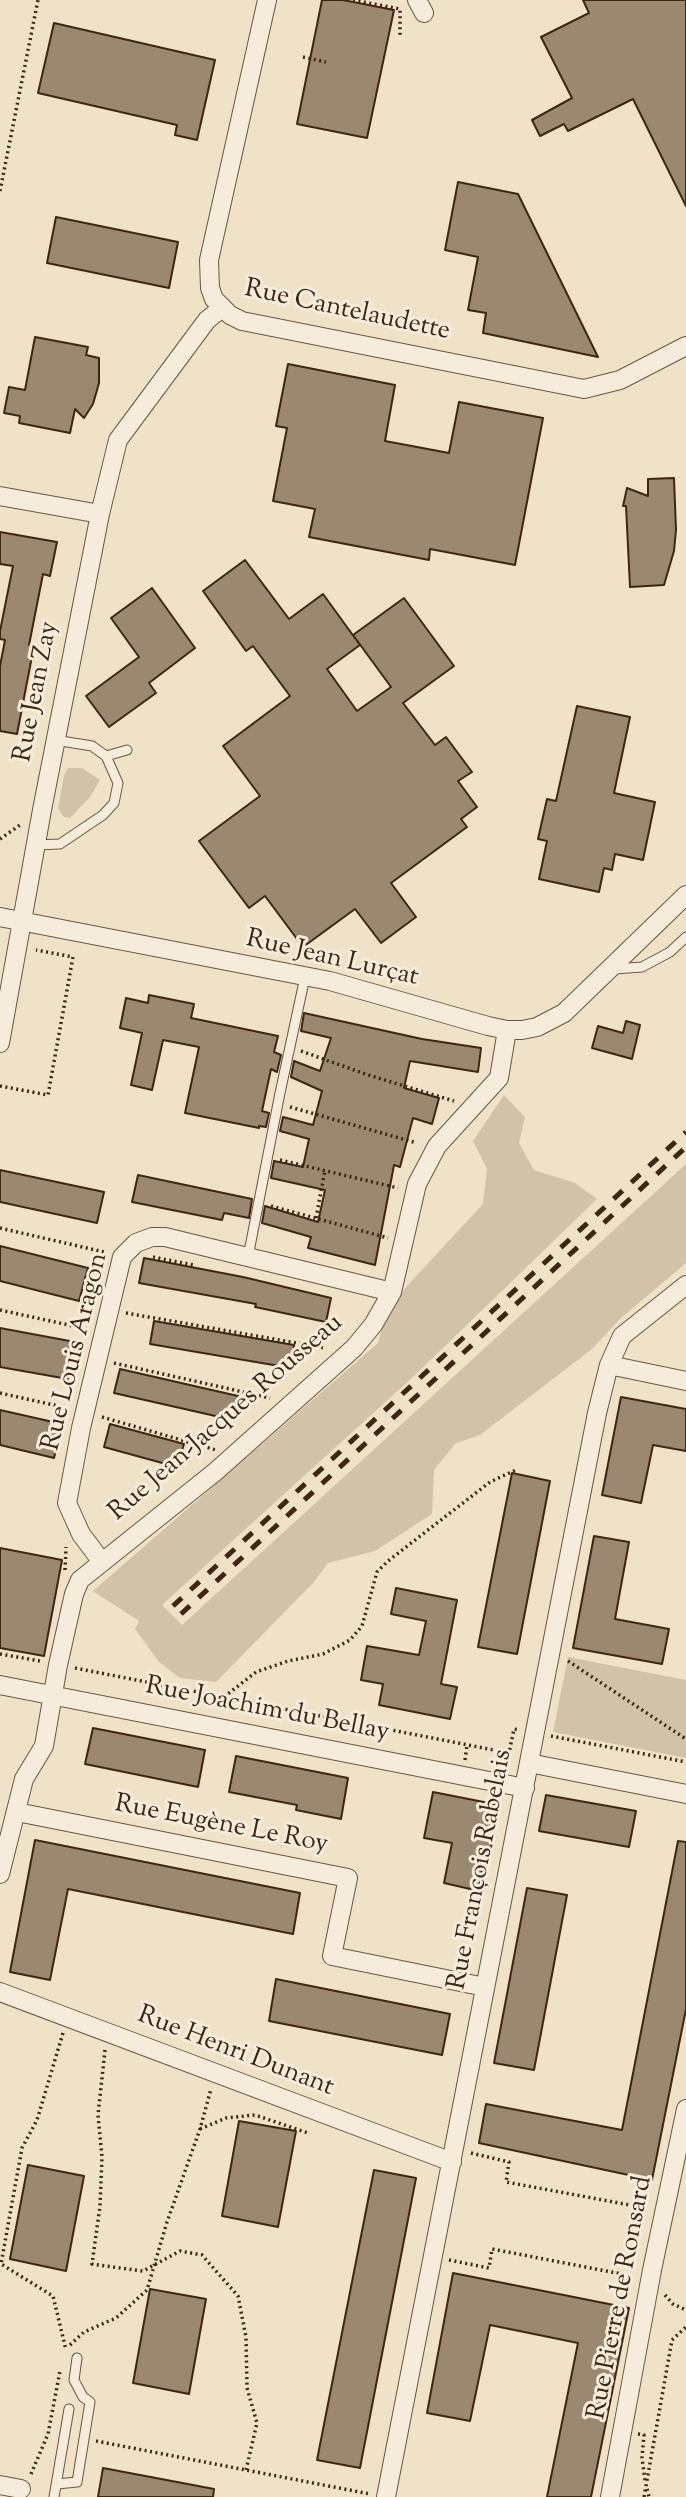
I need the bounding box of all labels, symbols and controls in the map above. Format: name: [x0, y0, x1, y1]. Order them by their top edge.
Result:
street label: Rue Cantelaudette: [241, 275, 453, 349]
street label: Rue Jean Zay: [9, 619, 67, 765]
street label: Rue Jean Lurçat: [243, 925, 421, 995]
street label: Rue Louis Aragon: [37, 1250, 117, 1454]
street label: Rue Jean-Jacques Rousseau: [104, 1309, 350, 1529]
street label: Rue Joachim du Bellay: [142, 1672, 392, 1750]
street label: Rue François Rabelais: [443, 1747, 521, 1993]
street label: Rue Eugène Le Roy: [112, 1790, 330, 1862]
street label: Rue Henri Dunant: [132, 2001, 338, 2105]
street label: Rue Pierre de Ronsard: [583, 2174, 661, 2422]

